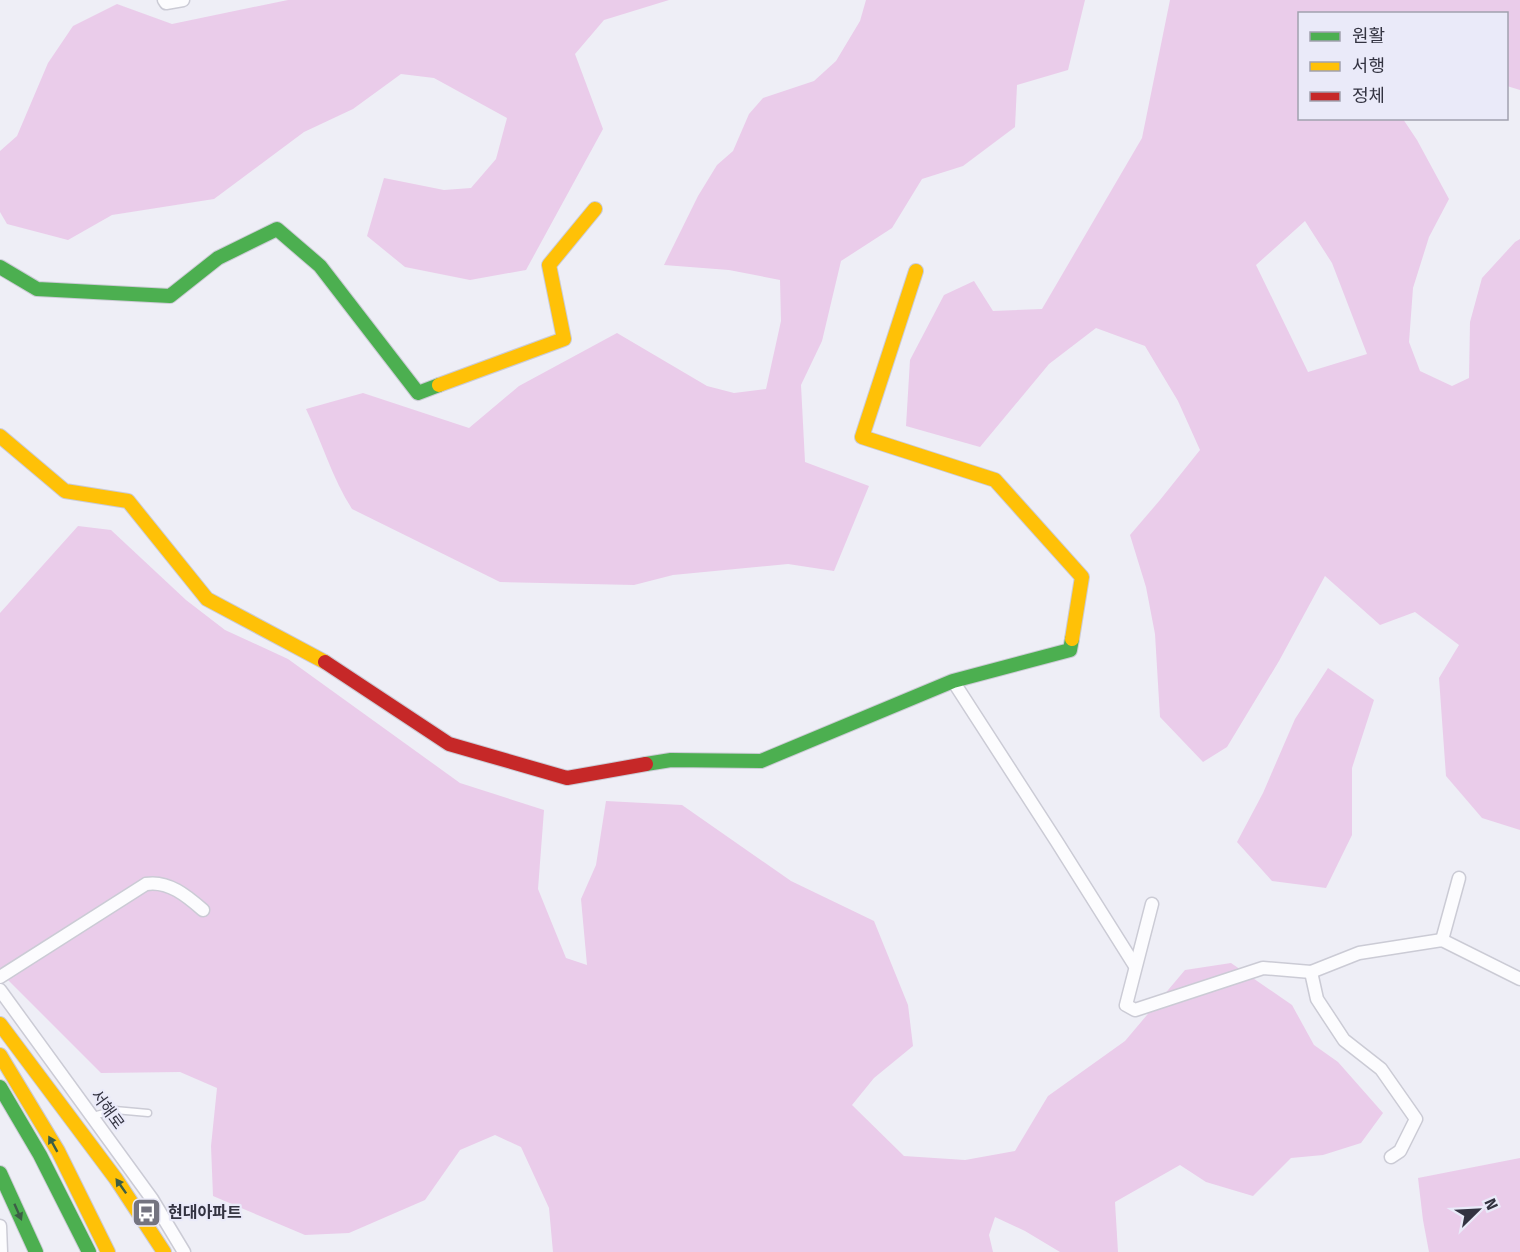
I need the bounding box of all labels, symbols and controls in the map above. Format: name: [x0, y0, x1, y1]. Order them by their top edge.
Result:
legend: [1298, 12, 1508, 120]
text: 원활: [1352, 25, 1385, 47]
text: 서행: [1352, 55, 1385, 77]
text: 정체: [1352, 85, 1385, 107]
street label: 서해로: [87, 1086, 128, 1133]
one-way arrow: [48, 1135, 58, 1152]
one-way arrow: [115, 1178, 127, 1194]
north arrow: [1448, 1180, 1508, 1240]
text: N: [1480, 1195, 1502, 1213]
bus stop icon: 현대아파트: [131, 1196, 163, 1228]
place label: 현대아파트: [168, 1203, 242, 1222]
one-way arrow: [14, 1204, 23, 1221]

